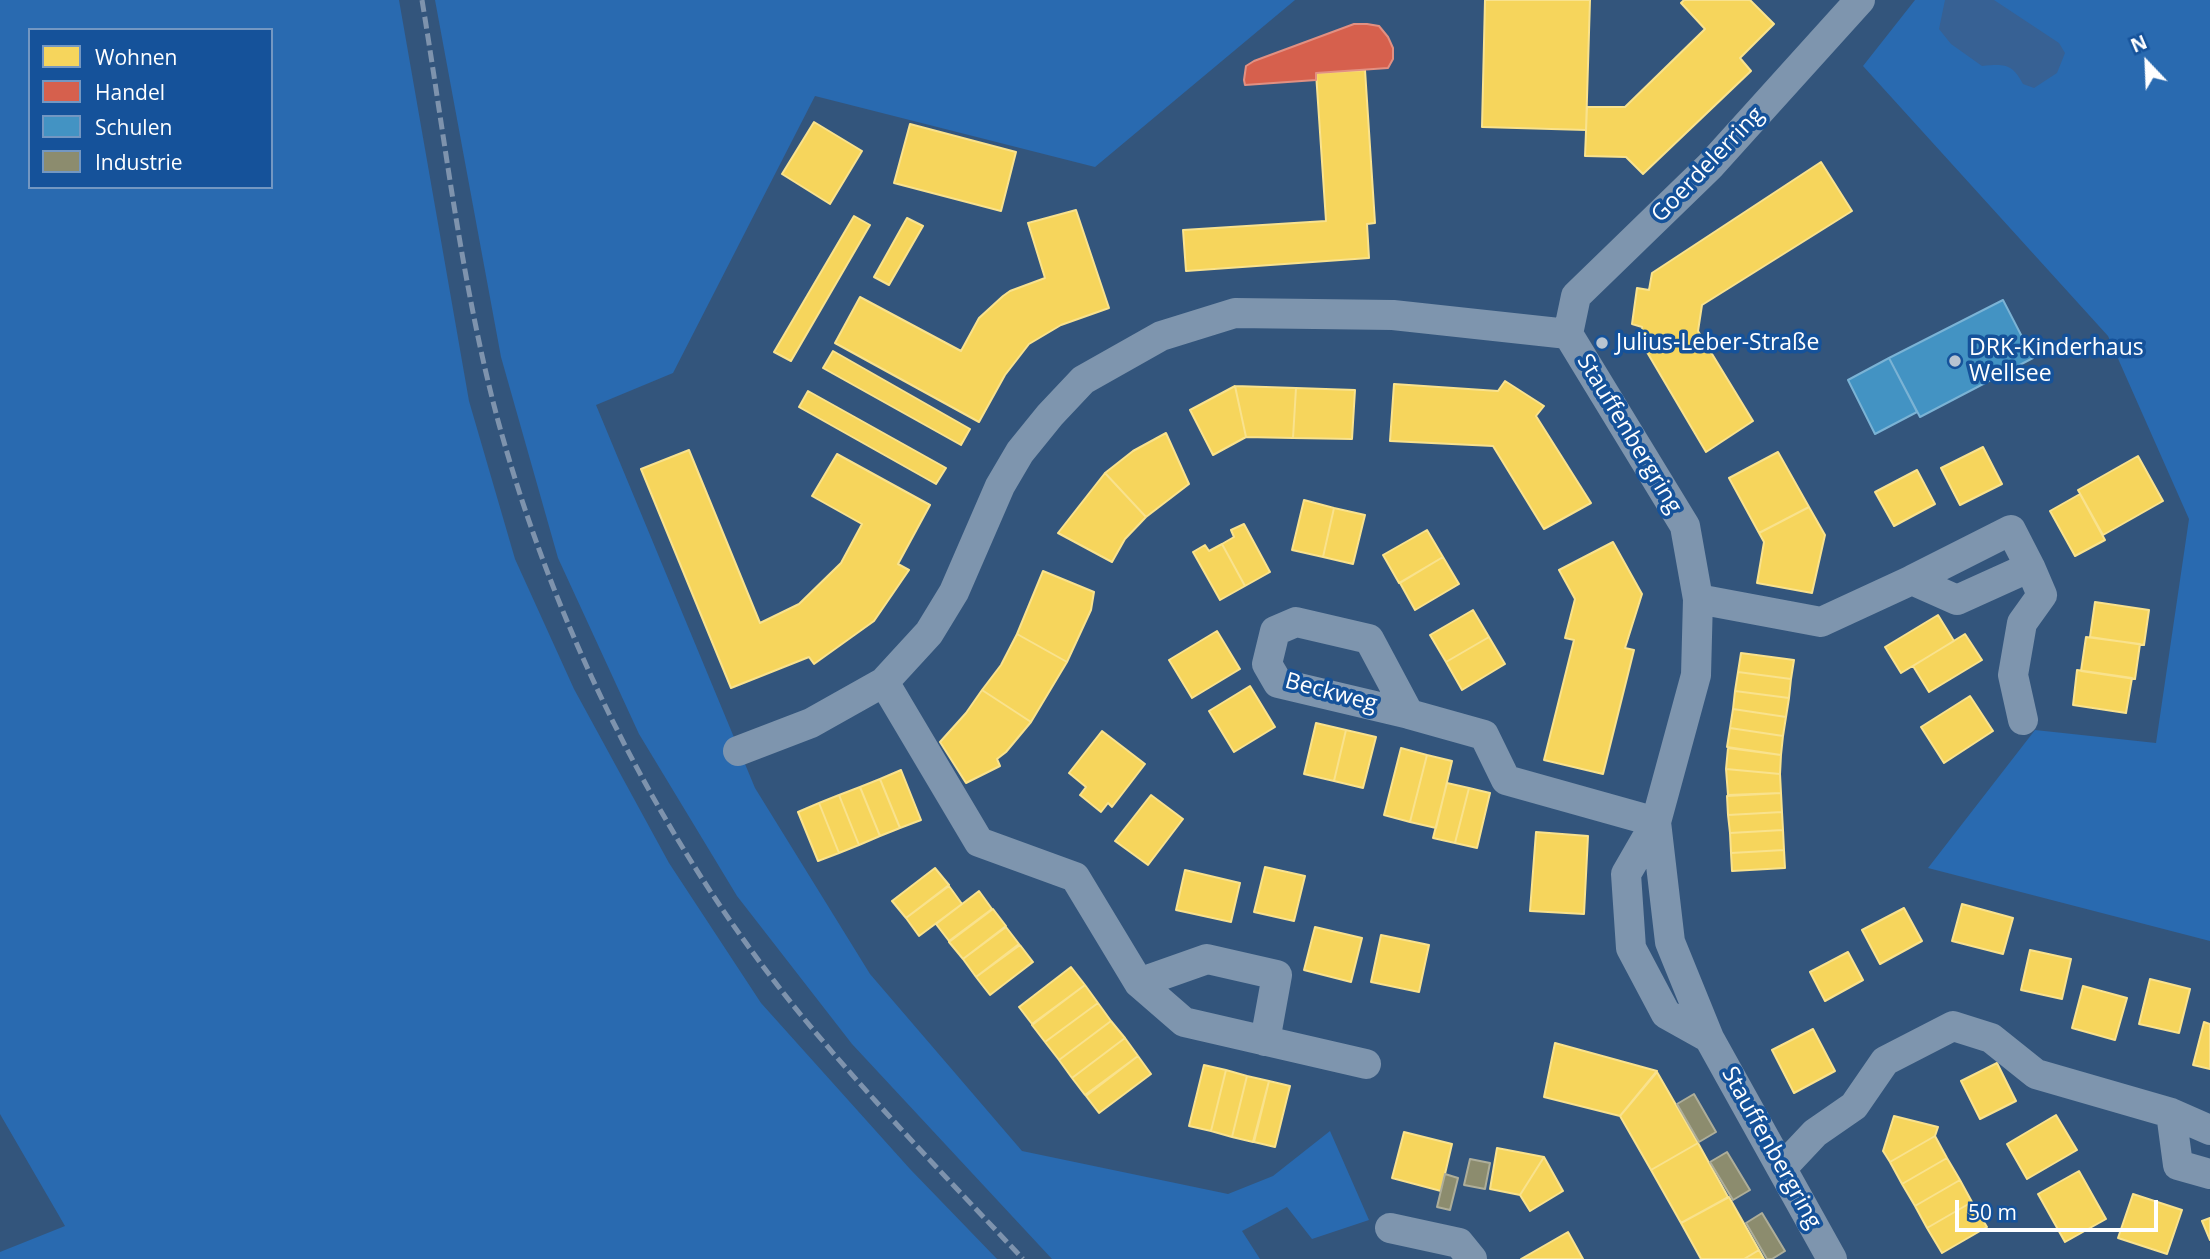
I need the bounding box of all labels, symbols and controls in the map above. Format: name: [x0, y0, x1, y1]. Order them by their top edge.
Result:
legend: [28, 28, 273, 189]
north arrow: [2112, 28, 2182, 98]
text: N: [2127, 29, 2151, 59]
text: Wohnen: [95, 43, 177, 71]
text: Handel: [95, 78, 165, 106]
street label: Goerdelerring: [1646, 102, 1770, 228]
text: Schulen: [95, 113, 172, 141]
text: Industrie: [95, 148, 183, 176]
place label: Julius-Leber-Straße: [1616, 329, 1819, 357]
place label: DRK-Kinderhaus Wellsee: [1969, 334, 2144, 388]
marker: Julius-Leber-Straße: [1594, 335, 1610, 351]
street label: Stauffenbergring: [1571, 349, 1687, 519]
marker: DRK-Kinderhaus Wellsee: [1947, 353, 1963, 369]
street label: Beckweg: [1282, 667, 1380, 719]
street label: Stauffenbergring: [1715, 1062, 1827, 1234]
scale bar: [1958, 1186, 2161, 1230]
text: 50 m: [1968, 1198, 2017, 1226]

